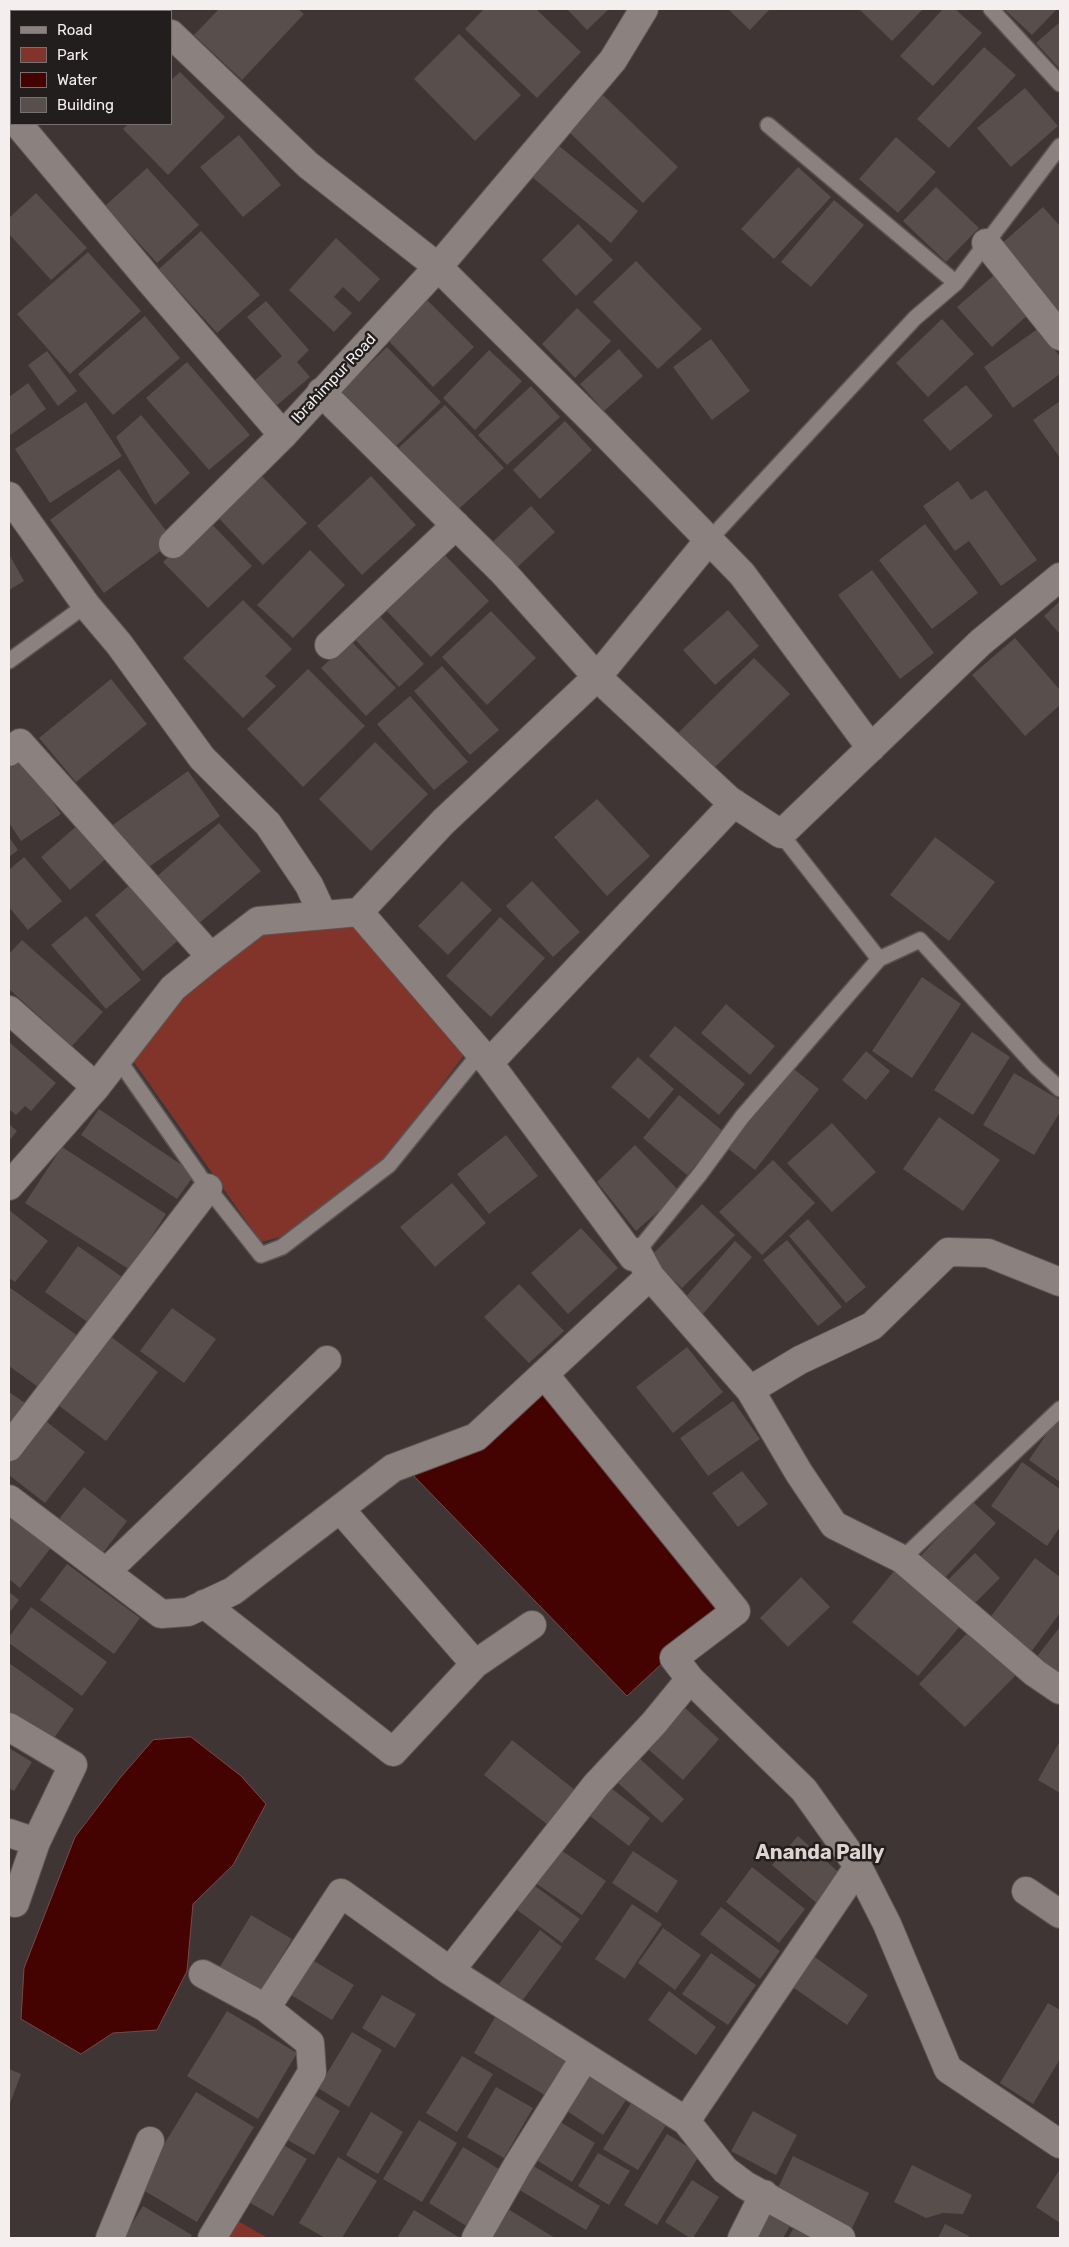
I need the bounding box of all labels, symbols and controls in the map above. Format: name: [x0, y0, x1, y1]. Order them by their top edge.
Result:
legend: [10, 10, 172, 125]
text: Road: [57, 21, 93, 39]
text: Park: [57, 46, 88, 64]
text: Water: [57, 71, 97, 89]
text: Building: [57, 96, 114, 114]
street label: Ibrahimpur Road: [288, 330, 380, 428]
district label: Ananda Pally: [756, 1841, 884, 1865]

